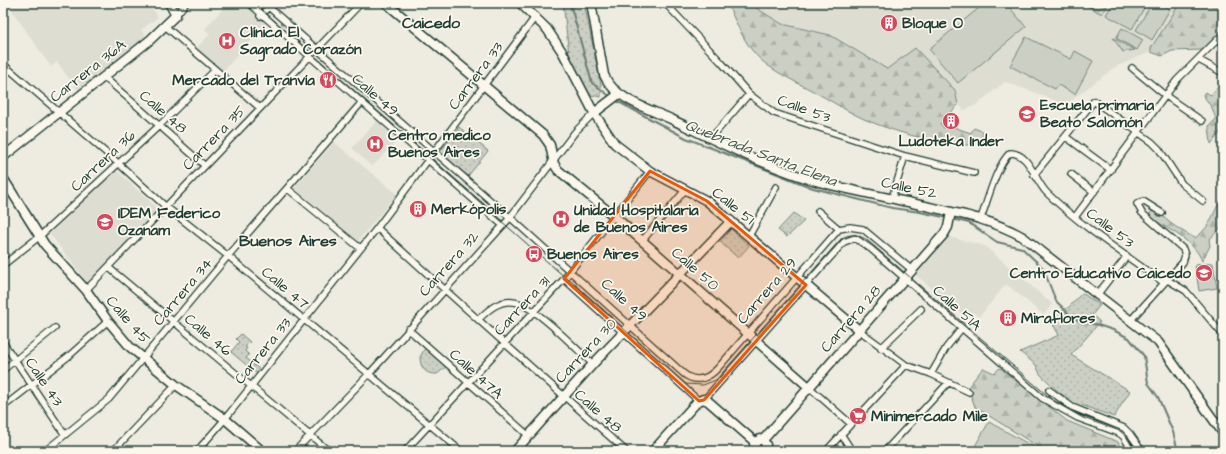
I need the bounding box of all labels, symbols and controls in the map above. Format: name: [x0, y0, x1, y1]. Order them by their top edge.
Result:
district label: Caicedo: [402, 12, 461, 34]
building icon: Bloque O: [879, 13, 899, 33]
place label: Bloque O: [902, 13, 963, 34]
place label: Clínica El Sagrado Corazón: [239, 22, 362, 62]
hospital icon: Clínica El Sagrado Corazón: [217, 31, 237, 51]
street label: Carrera 36A: [45, 34, 131, 107]
street label: Carrera 33: [444, 37, 509, 114]
street label: Calle 49: [347, 69, 403, 121]
place label: Mercado del Tranvía: [172, 70, 315, 91]
restaurant icon: Mercado del Tranvía: [318, 70, 338, 90]
street label: Calle 48: [135, 85, 192, 139]
street label: Calle 53: [774, 90, 834, 128]
place label: Escuela primaria Beato Salomón: [1040, 95, 1154, 133]
street label: Carrera 35: [178, 101, 251, 175]
school or university icon: Escuela primaria Beato Salomón: [1017, 104, 1037, 124]
building icon: Ludoteka Inder: [941, 111, 961, 131]
water label: Quebrada Santa Elena: [682, 114, 841, 192]
street label: Carrera 36: [66, 125, 141, 197]
place label: Centro medico Buenos Aires: [388, 125, 491, 163]
place label: Ludoteka Inder: [898, 131, 1004, 152]
hospital icon: Centro medico Buenos Aires: [365, 134, 385, 154]
street label: Calle 52: [879, 172, 939, 204]
street label: Calle 51: [707, 182, 759, 230]
building icon: Merkópolis: [408, 199, 428, 219]
place label: Merkópolis: [431, 199, 507, 220]
place label: Unidad Hospitalaria de Buenos Aires: [573, 200, 699, 238]
place label: IDEM Federico Ozanam: [118, 203, 221, 241]
street label: Calle 53: [1082, 203, 1139, 253]
hospital icon: Unidad Hospitalaria de Buenos Aires: [551, 209, 571, 229]
school or university icon: IDEM Federico Ozanam: [95, 212, 115, 232]
street label: Carrera 32: [414, 227, 484, 301]
district label: Buenos Aires: [239, 230, 337, 252]
street label: Calle 50: [667, 242, 724, 296]
bus stop icon: Buenos Aires: [524, 244, 544, 264]
place label: Buenos Aires: [547, 244, 639, 265]
street label: Carrera 29: [732, 253, 802, 329]
street label: Carrera 34: [148, 254, 218, 330]
street label: Calle 47: [257, 262, 313, 314]
place label: Centro Educativo Caicedo: [1010, 263, 1192, 284]
school or university icon: Centro Educativo Caicedo: [1194, 263, 1214, 283]
street label: Carrera 31: [489, 272, 555, 340]
street label: Calle 49: [596, 274, 652, 326]
street label: Calle 51A: [928, 280, 986, 336]
street label: Carrera 28: [816, 281, 886, 357]
street label: Calle 45: [101, 291, 155, 349]
building icon: Miraflores: [998, 308, 1018, 328]
place label: Miraflores: [1021, 308, 1096, 329]
street label: Calle 46: [180, 309, 237, 362]
street label: Carrera 33: [230, 313, 297, 389]
street label: Carrera 30: [550, 313, 622, 388]
street label: Calle 47A: [444, 344, 508, 404]
street label: Calle 43: [20, 353, 68, 411]
street label: Calle 48: [570, 384, 627, 438]
supermarket icon: Minimercado Mile: [848, 406, 868, 426]
place label: Minimercado Mile: [871, 406, 988, 427]

